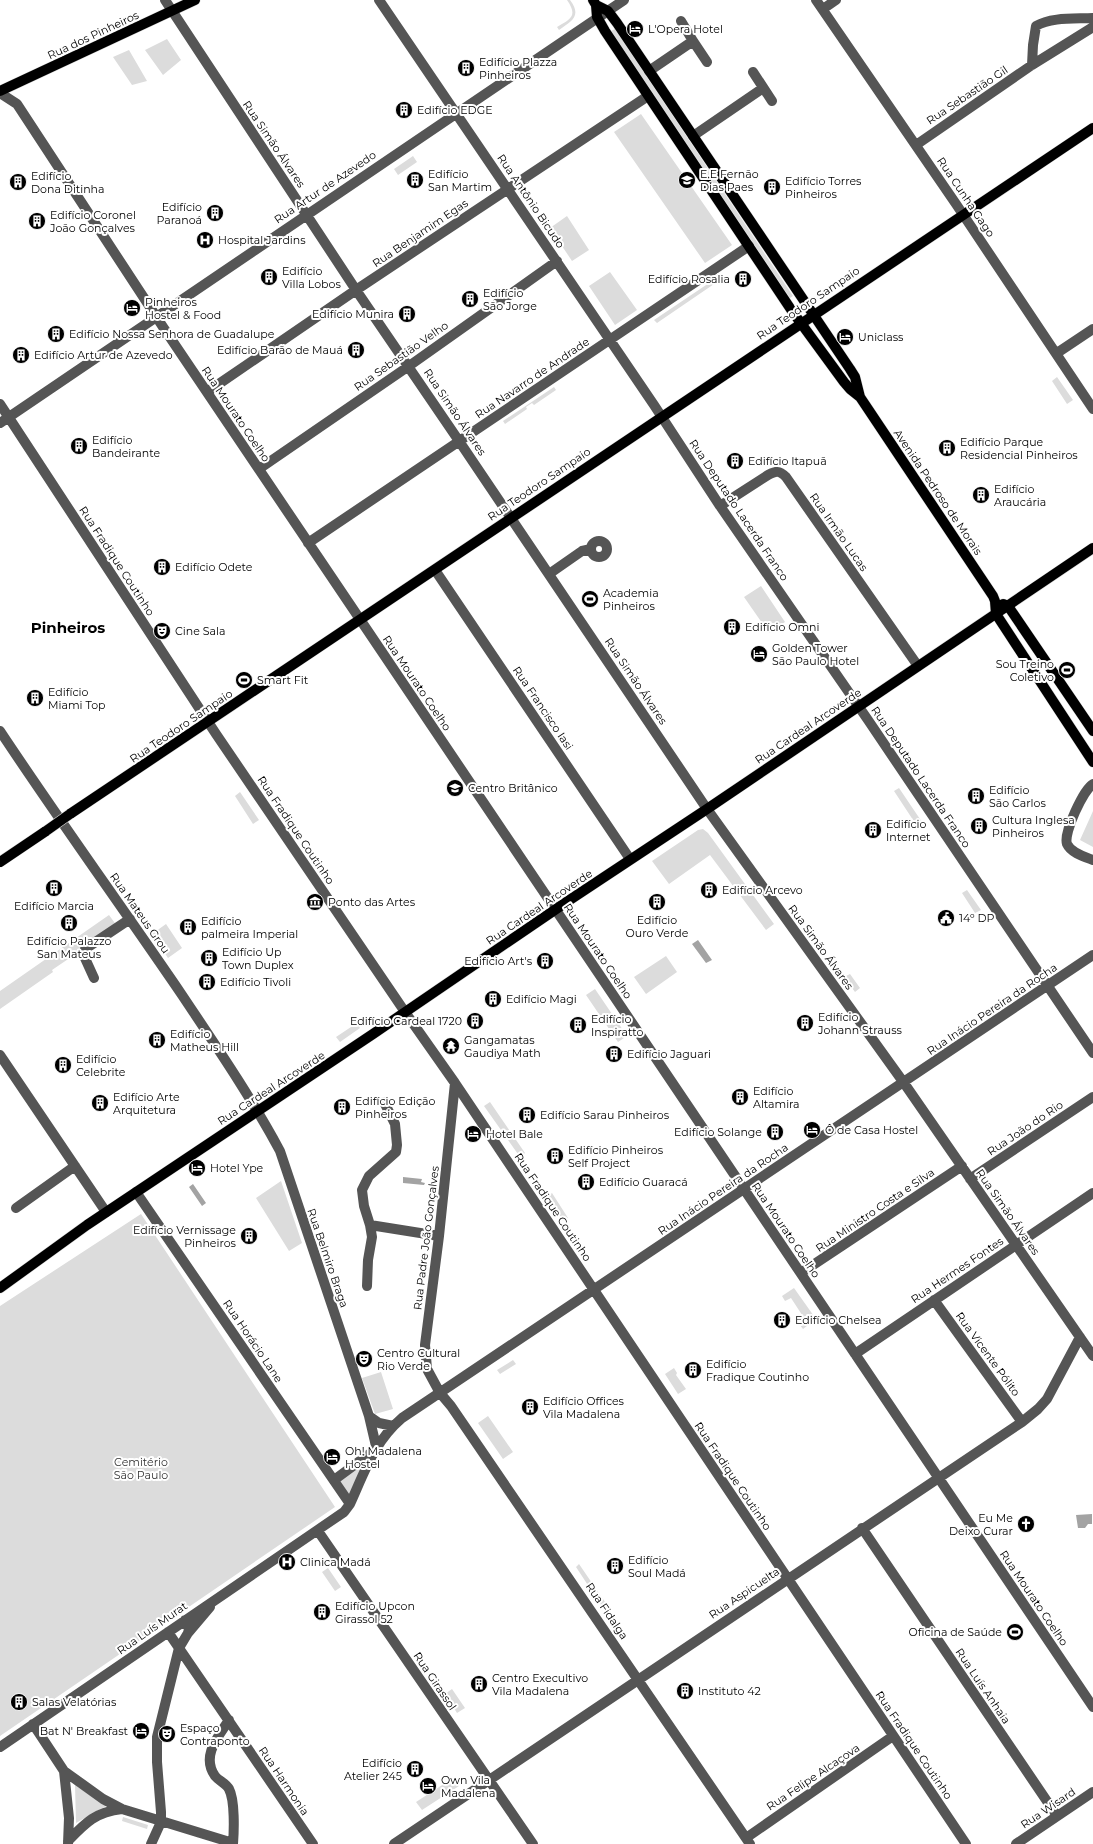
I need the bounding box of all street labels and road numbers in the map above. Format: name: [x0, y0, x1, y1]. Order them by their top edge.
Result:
street label: Rua dos Pinheiros: [45, 7, 141, 62]
street label: Rua Sebastião Gil: [923, 62, 1011, 128]
street label: Rua Simão Álvares: [240, 98, 309, 191]
street label: Rua Artur de Azevedo: [271, 148, 379, 226]
street label: Rua Antônio Bicudo: [494, 151, 568, 251]
street label: Rua Cunha Gago: [934, 154, 998, 240]
street label: Rua Benjamim Egas: [369, 195, 471, 270]
street label: Rua Teodoro Sampaio: [754, 263, 862, 343]
street label: Rua Sebastião Velho: [351, 318, 451, 394]
street label: Rua Navarro de Andrade: [472, 334, 592, 422]
street label: Rua Mourato Coelho: [199, 363, 273, 465]
street label: Rua Simão Álvares: [421, 366, 490, 459]
street label: Avenida Pedroso de Morais: [891, 426, 986, 558]
street label: Rua Deputado Lacerda Franco: [686, 437, 792, 584]
street label: Rua Teodoro Sampaio: [485, 444, 593, 524]
street label: Rua Irmão Lucas: [807, 490, 872, 574]
street label: Rua Fradique Coutinho: [76, 504, 158, 619]
street label: Rua Mourato Coelho: [380, 632, 454, 734]
street label: Rua Simão Álvares: [602, 635, 671, 728]
street label: Rua Francisco Iasi: [510, 663, 576, 753]
street label: Rua Cardeal Arcoverde: [752, 685, 864, 767]
street label: Rua Teodoro Sampaio: [127, 686, 235, 766]
street label: Rua Deputado Lacerda Franco: [868, 704, 974, 851]
street label: Rua Fradique Coutinho: [254, 773, 338, 887]
street label: Rua Cardeal Arcoverde: [483, 866, 595, 948]
street label: Rua Mateus Grou: [107, 870, 173, 956]
street label: Rua Mourato Coelho: [561, 900, 635, 1002]
street label: Rua Simão Álvares: [785, 902, 857, 993]
street label: Rua Inácio Pereira da Rocha: [924, 960, 1060, 1058]
street label: Rua Cardeal Arcoverde: [215, 1048, 328, 1128]
street label: Rua João do Rio: [984, 1097, 1066, 1159]
street label: Rua Inácio Pereira da Rocha: [655, 1140, 791, 1238]
street label: Rua Fradique Coutinho: [511, 1150, 595, 1264]
street label: Rua Padre João Gonçalves: [410, 1165, 442, 1311]
street label: Rua Ministro Costa e Silva: [813, 1165, 937, 1255]
street label: Rua Simão Álvares: [973, 1166, 1043, 1258]
street label: Rua Mourato Coelho: [749, 1179, 823, 1281]
street label: Rua Belmiro Braga: [304, 1207, 352, 1309]
street label: Rua Hermes Fontes: [908, 1233, 1006, 1306]
street label: Rua Horácio Lane: [220, 1297, 286, 1385]
street label: Rua Vicente Pólito: [953, 1309, 1023, 1399]
street label: Rua Fradique Coutinho: [691, 1419, 775, 1533]
street label: Rua Mourato Coelho: [997, 1547, 1071, 1649]
street label: Rua Aspicuelta: [706, 1564, 782, 1622]
street label: Rua Fidalga: [583, 1580, 631, 1642]
street label: Rua Luís Murat: [114, 1598, 190, 1657]
street label: Rua Luís Anhaia: [952, 1645, 1014, 1727]
street label: Rua Girassol: [410, 1649, 460, 1713]
street label: Rua Fradique Coutinho: [872, 1688, 956, 1802]
street label: Rua Felipe Alcaçova: [764, 1741, 862, 1813]
street label: Rua Harmonia: [256, 1744, 312, 1818]
street label: Rua Wisard: [1018, 1784, 1078, 1832]

